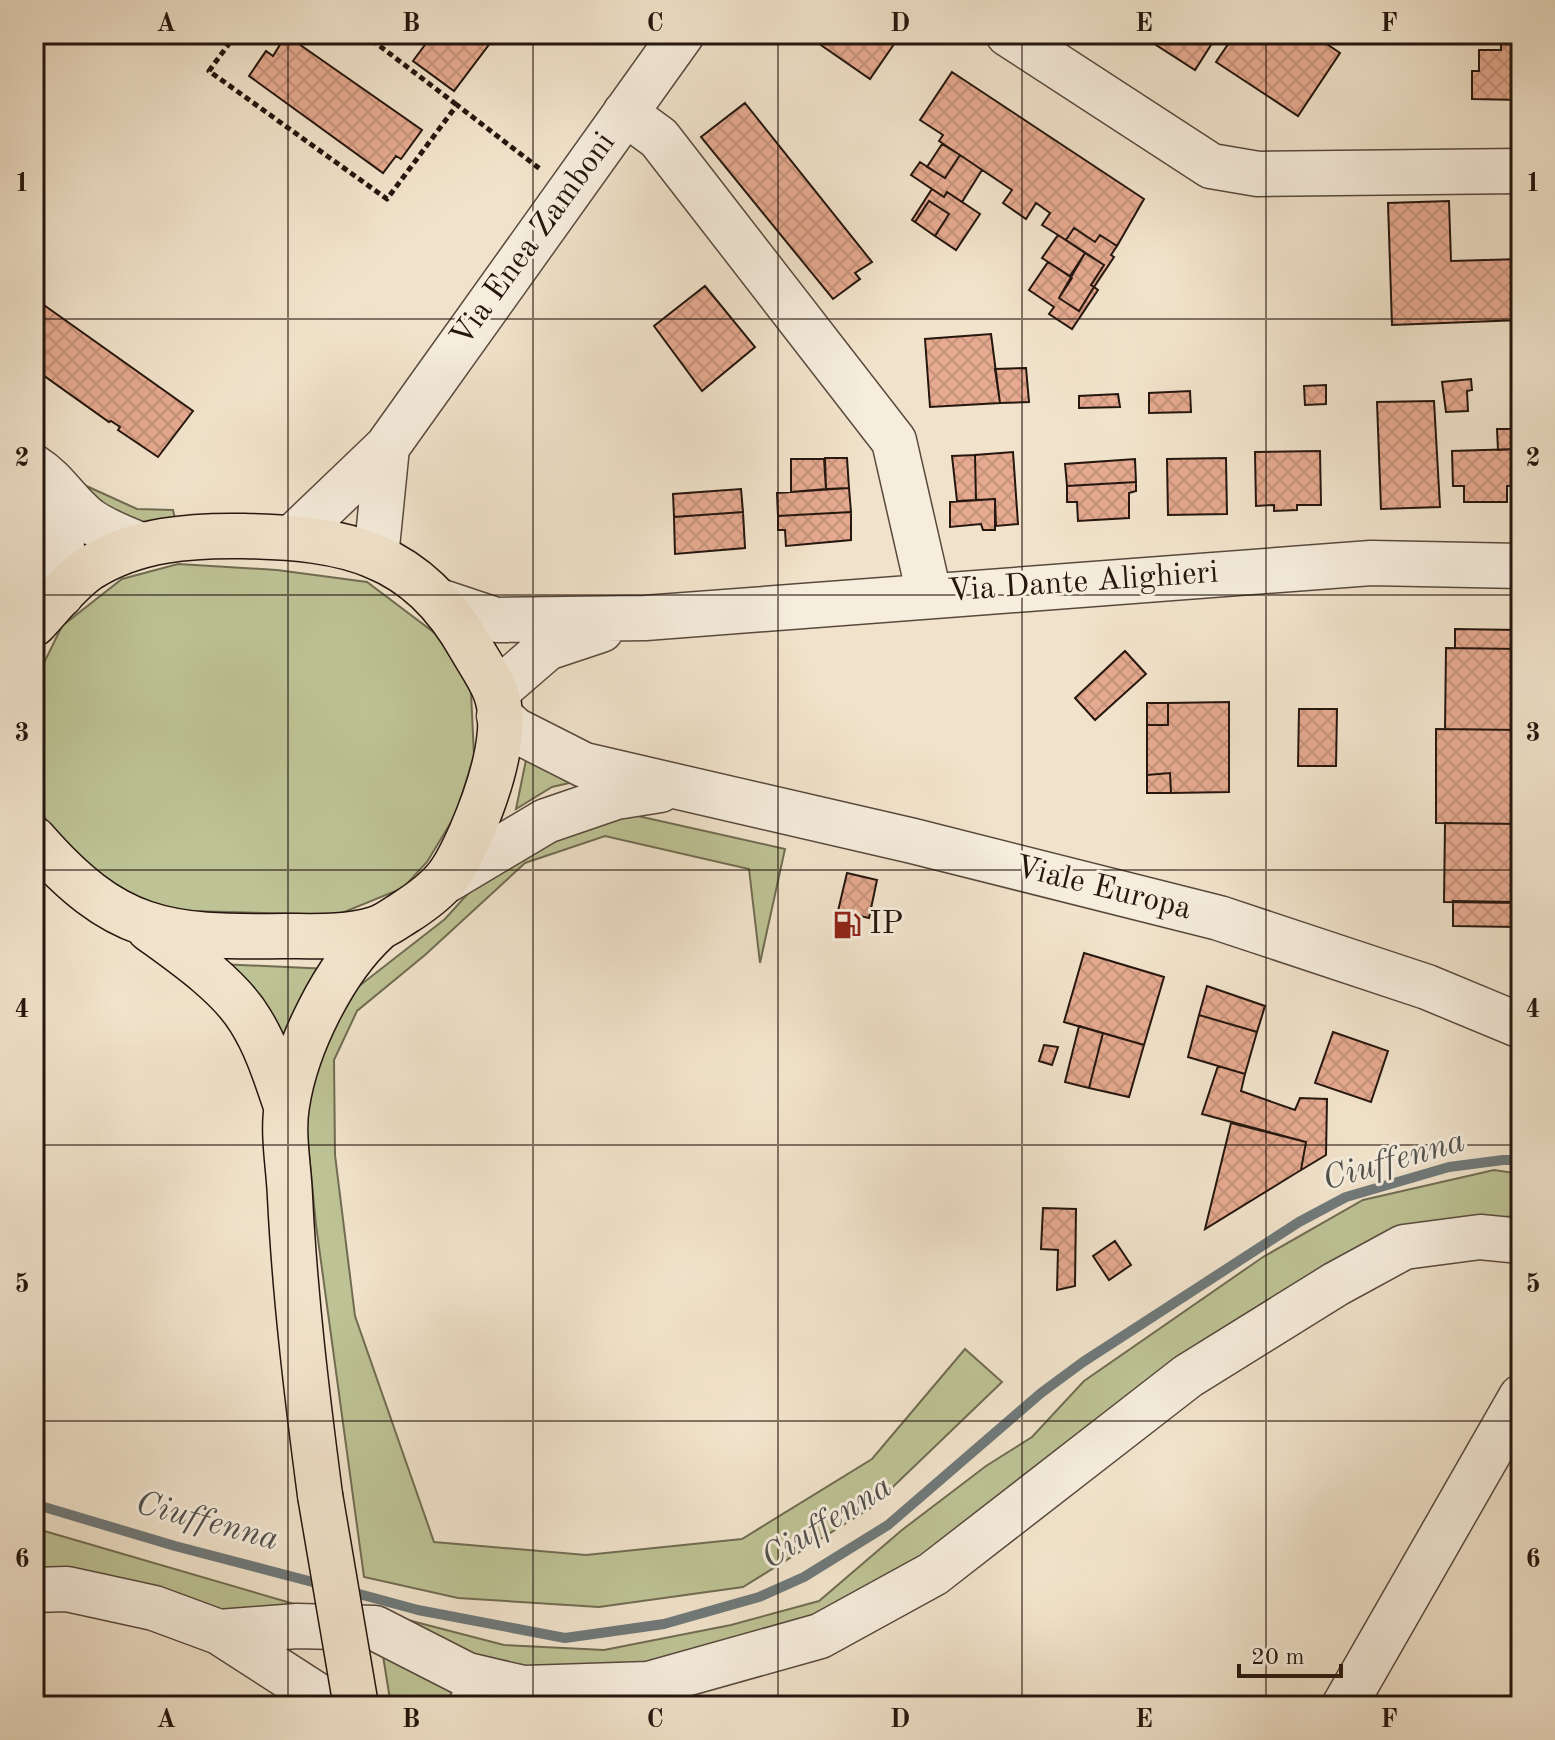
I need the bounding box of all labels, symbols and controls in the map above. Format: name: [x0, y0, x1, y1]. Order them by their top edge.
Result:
text: A: [156, 11, 176, 37]
text: B: [402, 11, 420, 37]
text: C: [646, 11, 664, 37]
text: D: [890, 11, 910, 37]
text: E: [1135, 11, 1153, 37]
text: F: [1380, 11, 1398, 37]
street label: Via Enea Zamboni: [446, 127, 622, 353]
text: 1: [14, 171, 30, 197]
text: 1: [1525, 171, 1541, 197]
text: 2: [14, 446, 30, 472]
text: 2: [1525, 446, 1541, 472]
street label: Via Dante Alighieri: [947, 558, 1219, 608]
text: 3: [14, 721, 30, 747]
text: 3: [1525, 721, 1541, 747]
street label: Viale Europa: [1012, 852, 1195, 926]
place label: IP: [869, 909, 903, 941]
fuel station icon: IP: [832, 910, 862, 940]
text: 4: [14, 997, 30, 1023]
text: 4: [1525, 997, 1541, 1023]
water label: Ciuffenna: [1319, 1124, 1469, 1198]
text: 5: [14, 1272, 30, 1298]
text: 5: [1525, 1272, 1541, 1298]
water label: Ciuffenna: [756, 1470, 898, 1576]
water label: Ciuffenna: [132, 1487, 282, 1557]
text: 6: [14, 1547, 30, 1573]
text: 6: [1525, 1547, 1541, 1573]
scale bar: [1239, 1628, 1341, 1678]
text: 20 m: [1251, 1646, 1305, 1670]
text: A: [156, 1707, 176, 1733]
text: B: [402, 1707, 420, 1733]
text: C: [646, 1707, 664, 1733]
text: D: [890, 1707, 910, 1733]
text: E: [1135, 1707, 1153, 1733]
text: F: [1380, 1707, 1398, 1733]

